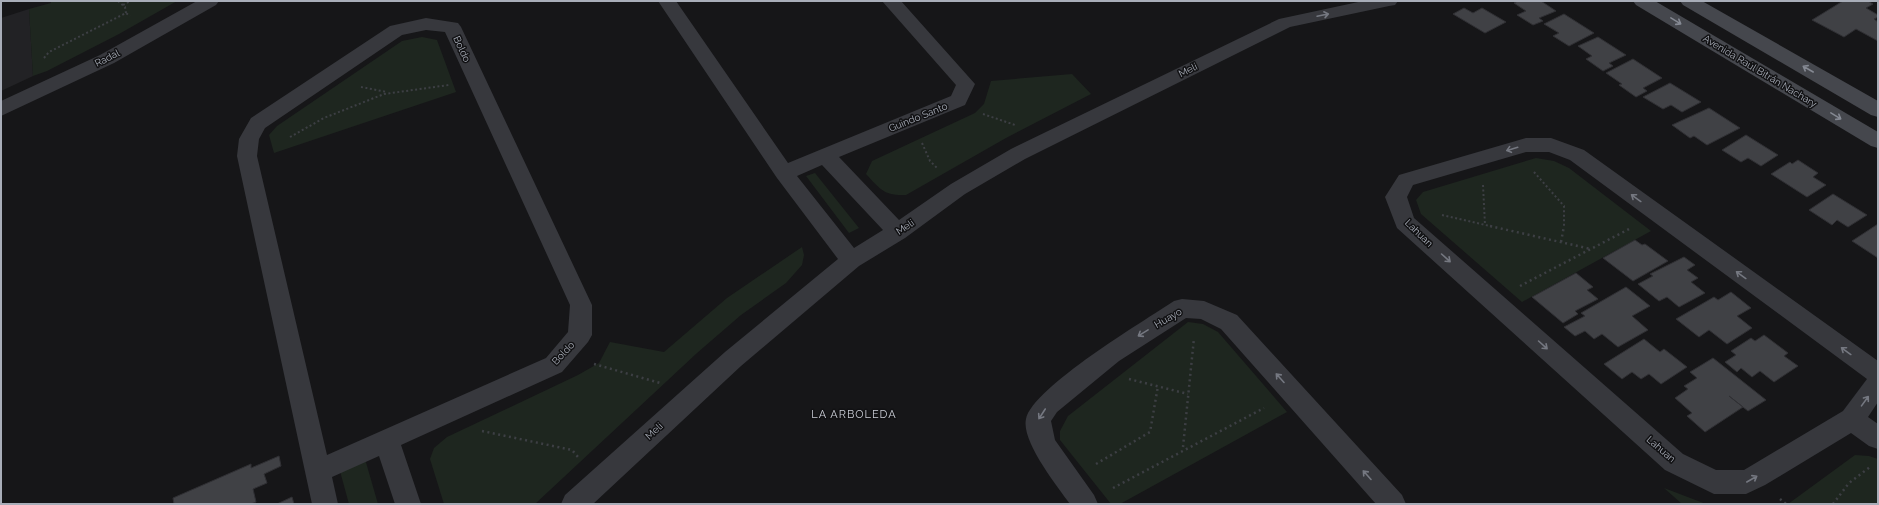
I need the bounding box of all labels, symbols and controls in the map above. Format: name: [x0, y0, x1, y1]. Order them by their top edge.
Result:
one-way arrow: [1317, 10, 1330, 18]
one-way arrow: [1670, 17, 1682, 25]
street label: Avenida Raúl Bitrán Nachary: [1701, 33, 1819, 110]
street label: Boldo: [451, 34, 473, 64]
street label: Radal: [93, 47, 121, 69]
street label: Meli: [1177, 61, 1199, 79]
one-way arrow: [1802, 65, 1814, 73]
street label: Guindo Santo: [887, 100, 949, 134]
one-way arrow: [1830, 112, 1841, 120]
one-way arrow: [1506, 146, 1519, 153]
one-way arrow: [1631, 194, 1642, 202]
street label: Meli: [894, 217, 916, 237]
street label: Lahuan: [1403, 217, 1435, 249]
one-way arrow: [1441, 253, 1451, 263]
one-way arrow: [1736, 270, 1747, 279]
street label: Huayo: [1152, 306, 1184, 330]
one-way arrow: [1138, 329, 1149, 337]
street label: Boldo: [550, 339, 576, 367]
one-way arrow: [1538, 340, 1548, 349]
one-way arrow: [1841, 347, 1852, 355]
one-way arrow: [1276, 374, 1285, 384]
one-way arrow: [1861, 395, 1869, 406]
district label: LA ARBOLEDA: [811, 408, 897, 421]
one-way arrow: [1038, 408, 1046, 419]
street label: Meli: [643, 420, 665, 442]
street label: Lahuan: [1644, 434, 1678, 465]
one-way arrow: [1362, 470, 1372, 480]
one-way arrow: [1746, 474, 1758, 482]

